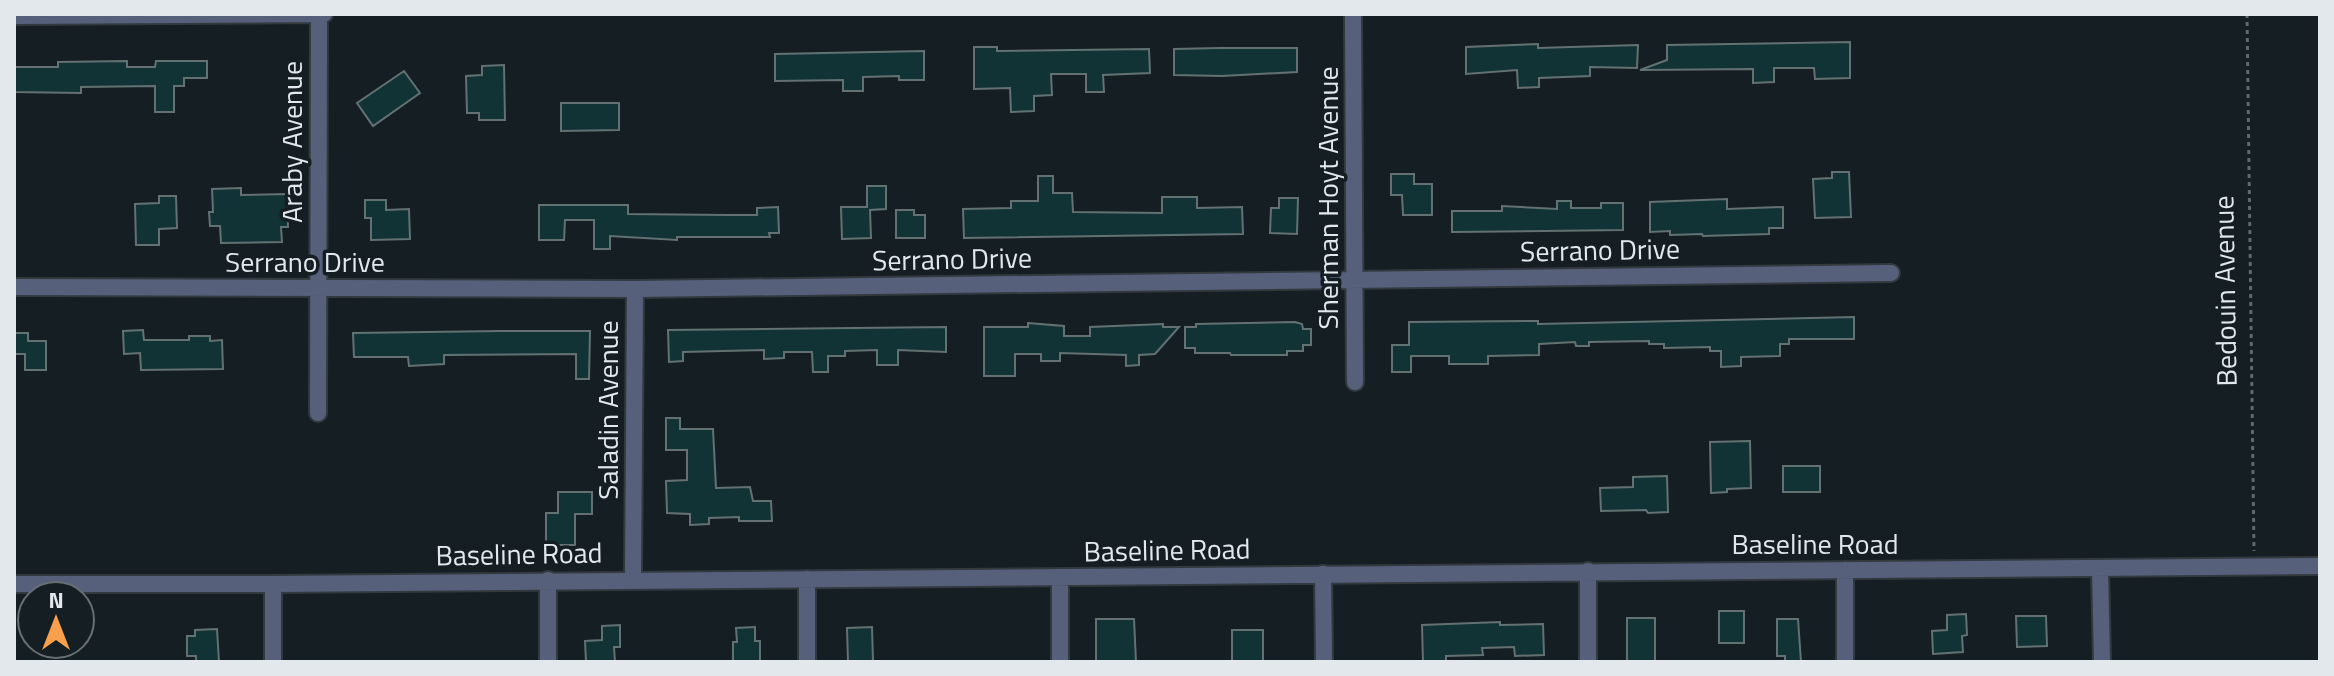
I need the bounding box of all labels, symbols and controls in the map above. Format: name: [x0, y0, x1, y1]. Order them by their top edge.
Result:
street label: Araby Avenue: [270, 61, 313, 223]
street label: Sherman Hoyt Avenue: [1306, 66, 1349, 330]
street label: Bedouin Avenue: [2201, 195, 2248, 387]
street label: Serrano Drive: [1520, 227, 1680, 272]
street label: Serrano Drive: [872, 236, 1032, 281]
street label: Serrano Drive: [225, 240, 385, 283]
street label: Saladin Avenue: [586, 320, 629, 500]
street label: Baseline Road: [1732, 522, 1899, 565]
street label: Baseline Road: [1083, 527, 1251, 572]
street label: Baseline Road: [435, 531, 603, 576]
north arrow: [16, 580, 96, 660]
text: N: [48, 583, 64, 617]

